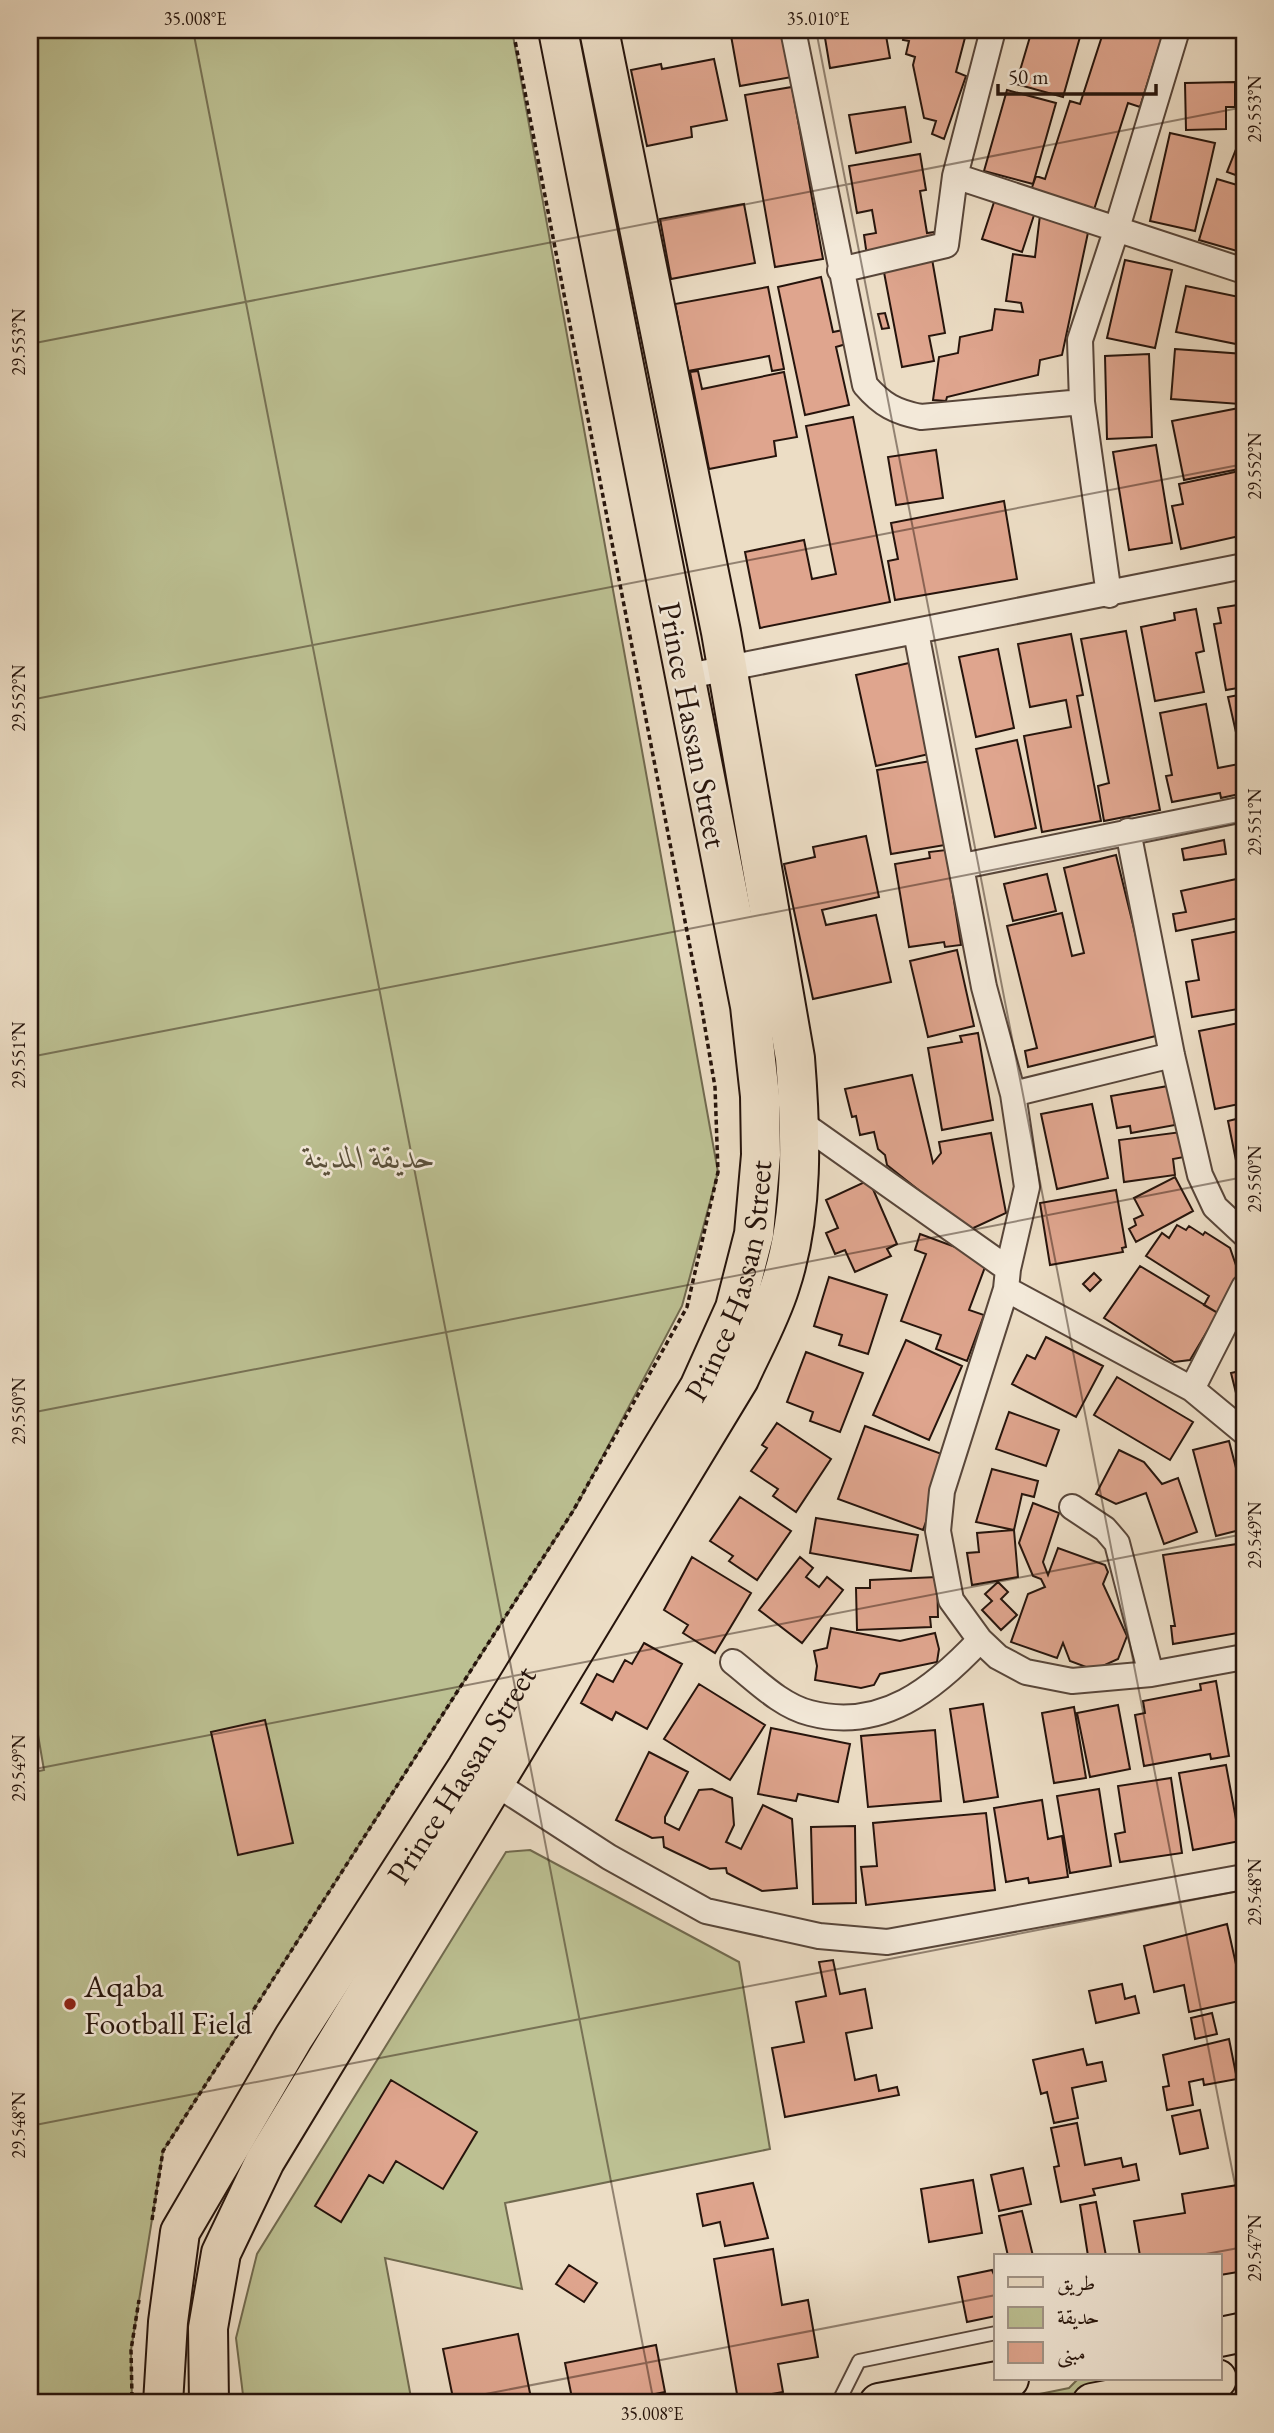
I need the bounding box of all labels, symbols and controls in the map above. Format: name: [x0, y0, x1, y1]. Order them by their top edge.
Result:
text: 35.008°E: [164, 7, 226, 30]
text: 35.010°E: [787, 7, 849, 30]
scale bar: [998, 52, 1155, 96]
text: 50 m: [1008, 63, 1049, 90]
text: 29.553°N: [1243, 75, 1266, 142]
text: 29.553°N: [7, 308, 30, 375]
text: 29.552°N: [1243, 432, 1266, 499]
street label: Prince Hassan Street: [649, 598, 737, 852]
text: 29.552°N: [7, 664, 30, 731]
text: 29.551°N: [1243, 788, 1266, 855]
text: 29.551°N: [7, 1021, 30, 1088]
park label: حديقة المدينة: [301, 1136, 436, 1178]
text: 29.550°N: [1243, 1145, 1266, 1212]
street label: Prince Hassan Street: [675, 1158, 781, 1409]
text: 29.550°N: [7, 1377, 30, 1444]
text: 29.549°N: [1243, 1501, 1266, 1568]
street label: Prince Hassan Street: [377, 1658, 546, 1892]
text: 29.549°N: [7, 1734, 30, 1801]
text: 29.548°N: [1243, 1858, 1266, 1925]
place label: Aqaba Football Field: [83, 1965, 253, 2044]
marker: Aqaba Football Field: [62, 1996, 78, 2012]
text: 29.548°N: [7, 2091, 30, 2158]
text: 29.547°N: [1243, 2214, 1266, 2281]
legend: [994, 2254, 1222, 2380]
text: طريق: [1057, 2269, 1095, 2296]
text: حديقة: [1057, 2303, 1100, 2330]
text: مبنى: [1057, 2339, 1086, 2368]
text: 35.008°E: [621, 2402, 683, 2425]

